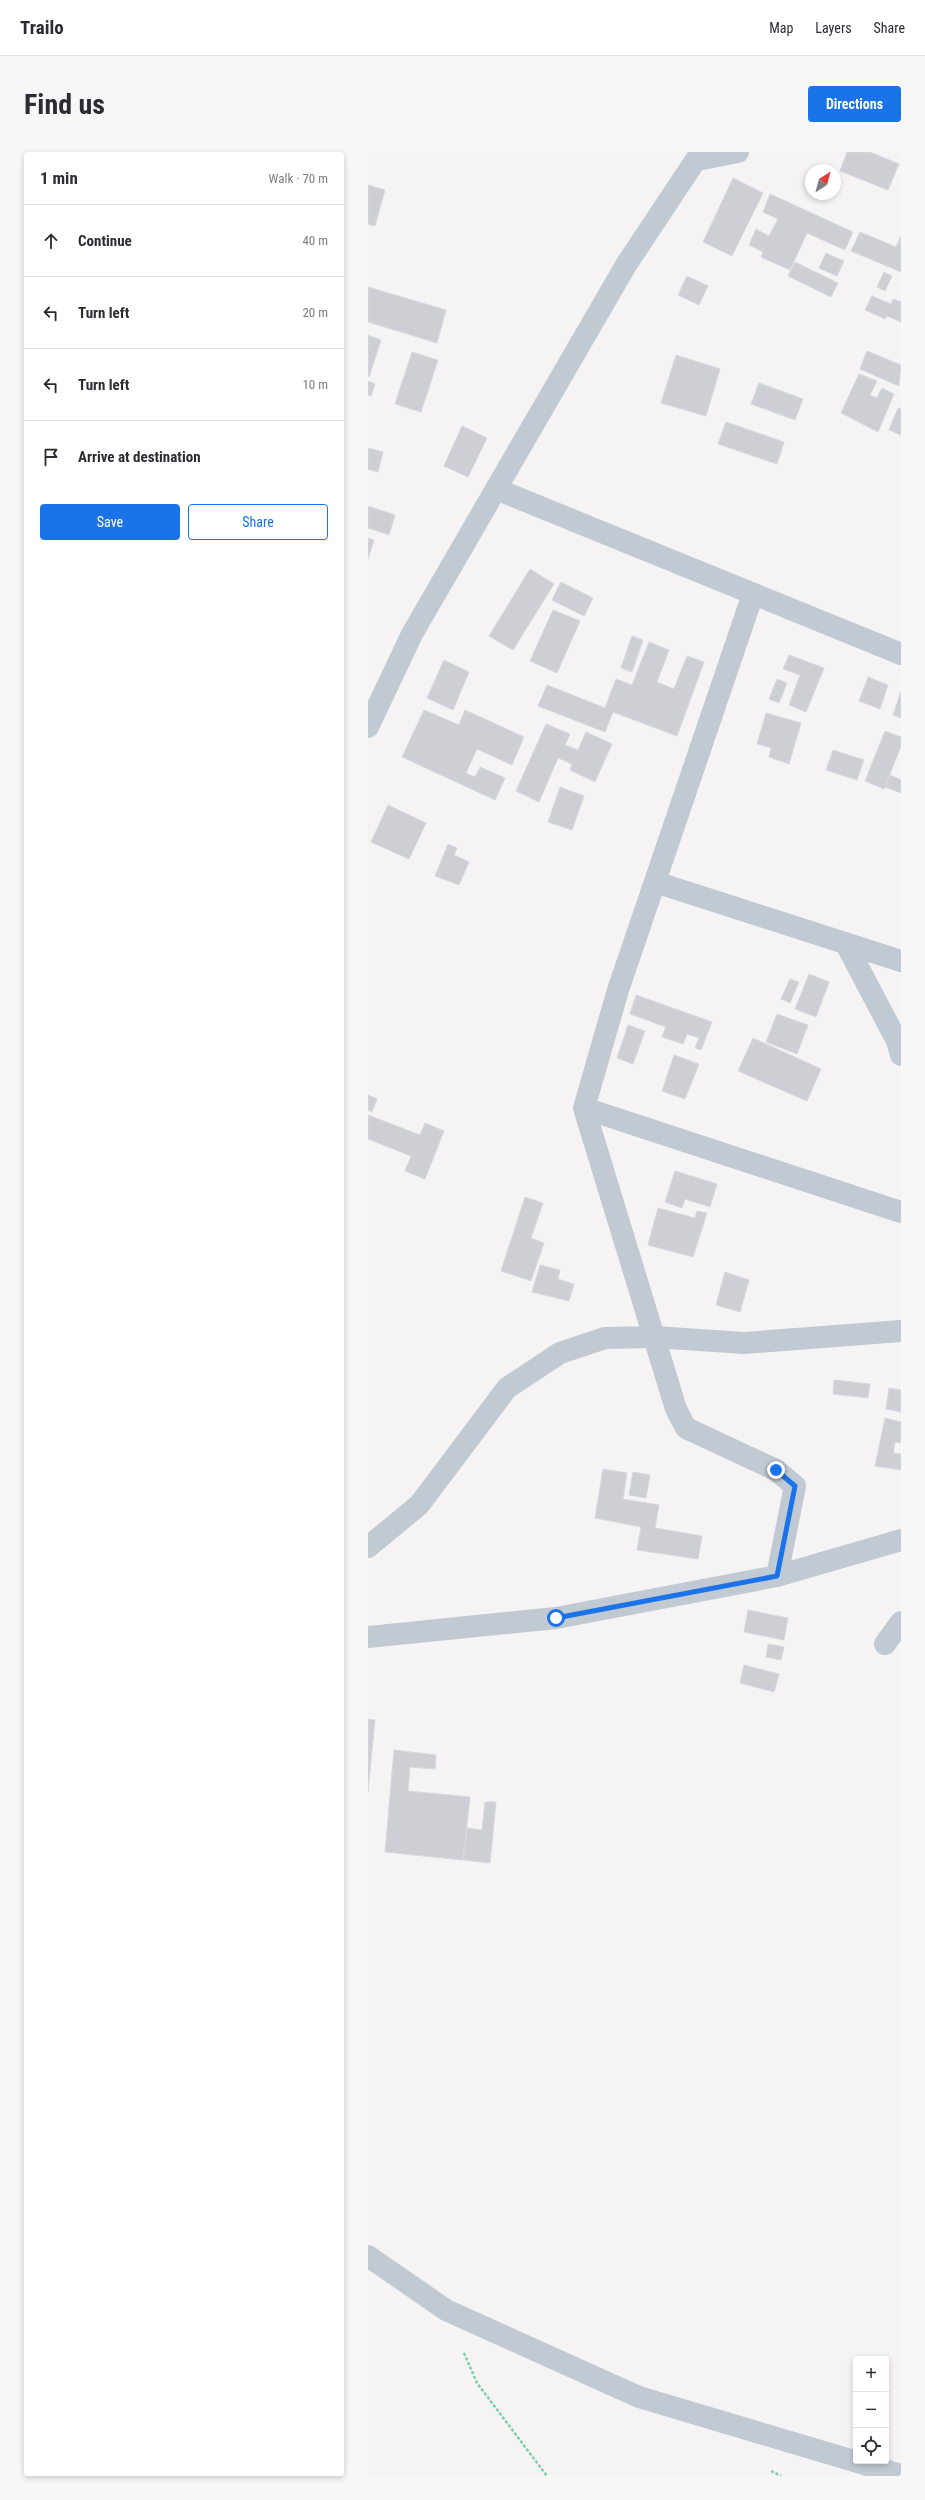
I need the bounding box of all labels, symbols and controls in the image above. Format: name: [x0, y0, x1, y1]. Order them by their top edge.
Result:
text: Trailo: [20, 16, 64, 39]
text: Map: [769, 20, 793, 36]
text: Layers: [815, 20, 852, 36]
text: Share: [874, 20, 905, 36]
button: Directions: [808, 86, 901, 122]
text: Find us: [24, 88, 105, 121]
north arrow: [805, 164, 841, 200]
text: 1 min: [40, 168, 78, 188]
text: Walk · 70 m: [268, 171, 328, 186]
icon: ahead: [40, 230, 62, 252]
text: Continue: [78, 232, 132, 250]
text: 40 m: [302, 233, 328, 248]
icon: left: [40, 302, 62, 324]
text: Turn left: [78, 304, 129, 322]
text: 20 m: [302, 305, 328, 320]
icon: left: [40, 374, 62, 396]
text: Turn left: [78, 376, 129, 394]
text: 10 m: [302, 377, 328, 392]
icon: arrive: [40, 446, 62, 468]
text: Arrive at destination: [78, 448, 201, 466]
button: Save: [40, 504, 180, 540]
button: Share: [188, 504, 328, 540]
route end: [767, 1461, 785, 1479]
route start: [547, 1609, 565, 1627]
map controls: [853, 2356, 889, 2464]
button: +: [853, 2356, 889, 2392]
button: −: [853, 2392, 889, 2428]
button: locate: [853, 2428, 889, 2464]

